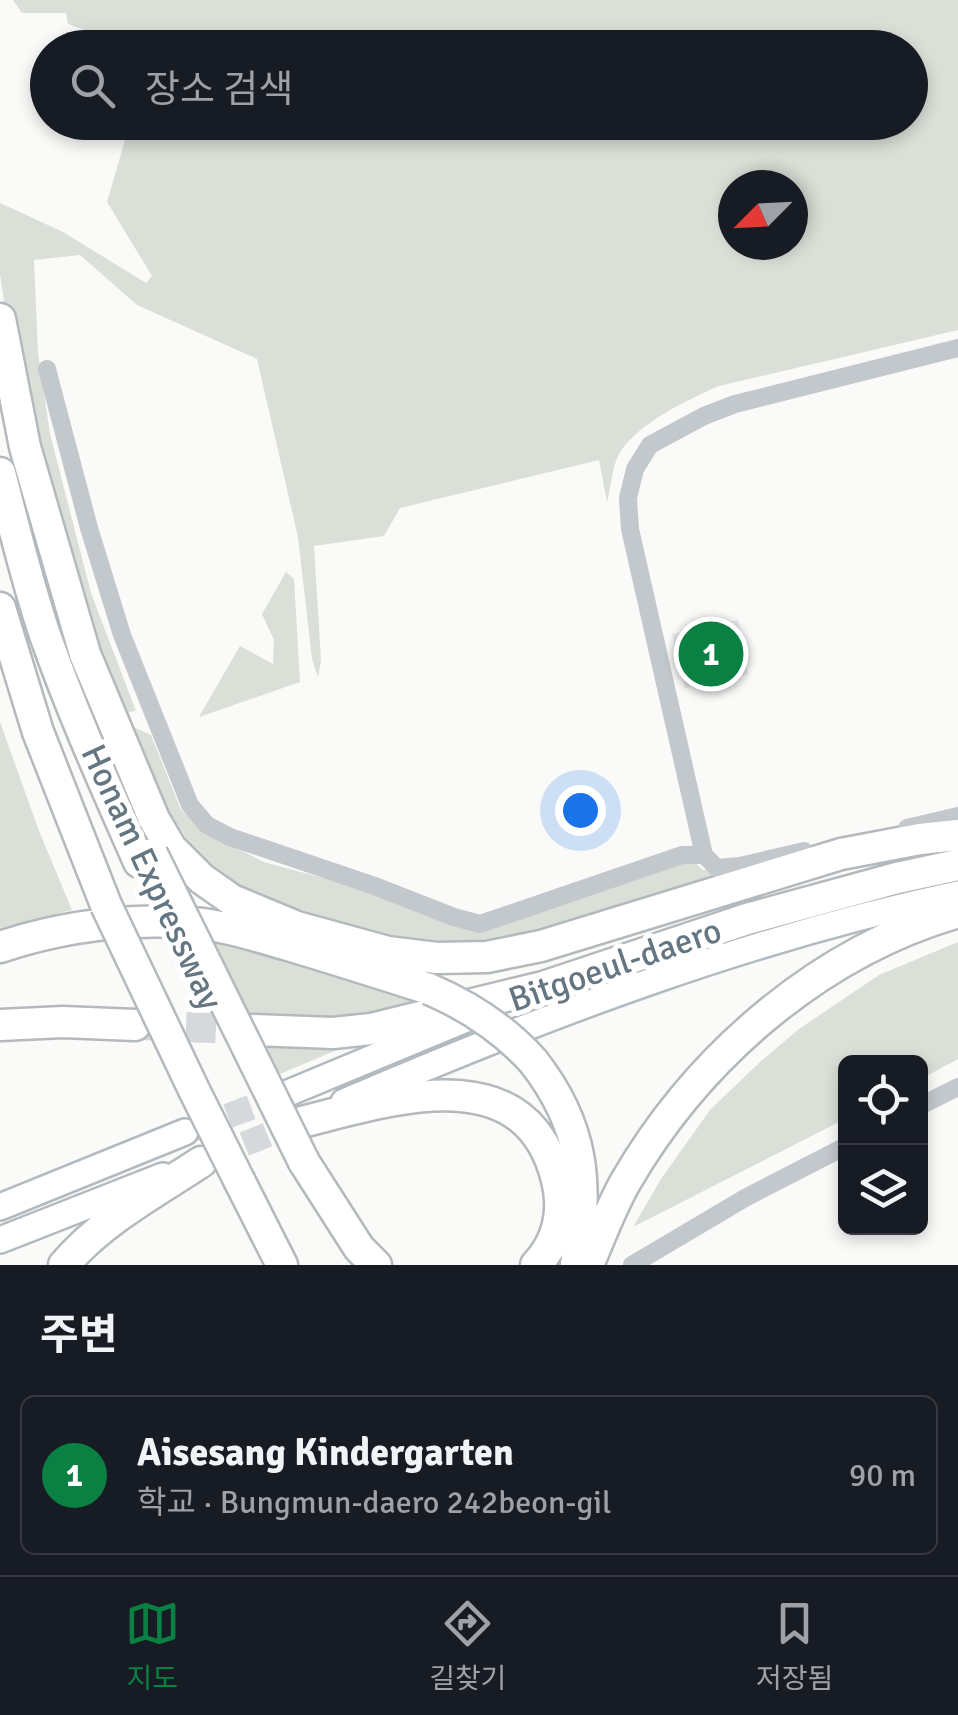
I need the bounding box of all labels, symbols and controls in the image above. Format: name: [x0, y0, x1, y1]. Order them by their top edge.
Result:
search box: [30, 30, 928, 140]
icon: search: [65, 58, 120, 113]
text: 장소 검색: [145, 66, 293, 113]
north arrow: [718, 170, 808, 260]
pin: 1: [678, 616, 744, 692]
street label: Honam Expressway: [72, 738, 232, 1016]
your location: [555, 785, 606, 836]
street label: Bitgoeul-daero: [503, 909, 727, 1021]
map controls: [838, 1055, 928, 1235]
button: locate: [838, 1055, 928, 1145]
button: layers: [838, 1145, 928, 1235]
text: 주변: [40, 1310, 117, 1361]
text: Aisesang Kindergarten: [137, 1429, 514, 1476]
text: 1: [66, 1456, 83, 1495]
text: 90 m: [849, 1456, 916, 1495]
text: 학교 · Bungmun-daero 242beon-gil: [137, 1483, 611, 1522]
tab: 지도: [125, 1596, 180, 1696]
tab: 길찾기: [429, 1596, 506, 1696]
tab: 저장됨: [756, 1596, 833, 1696]

